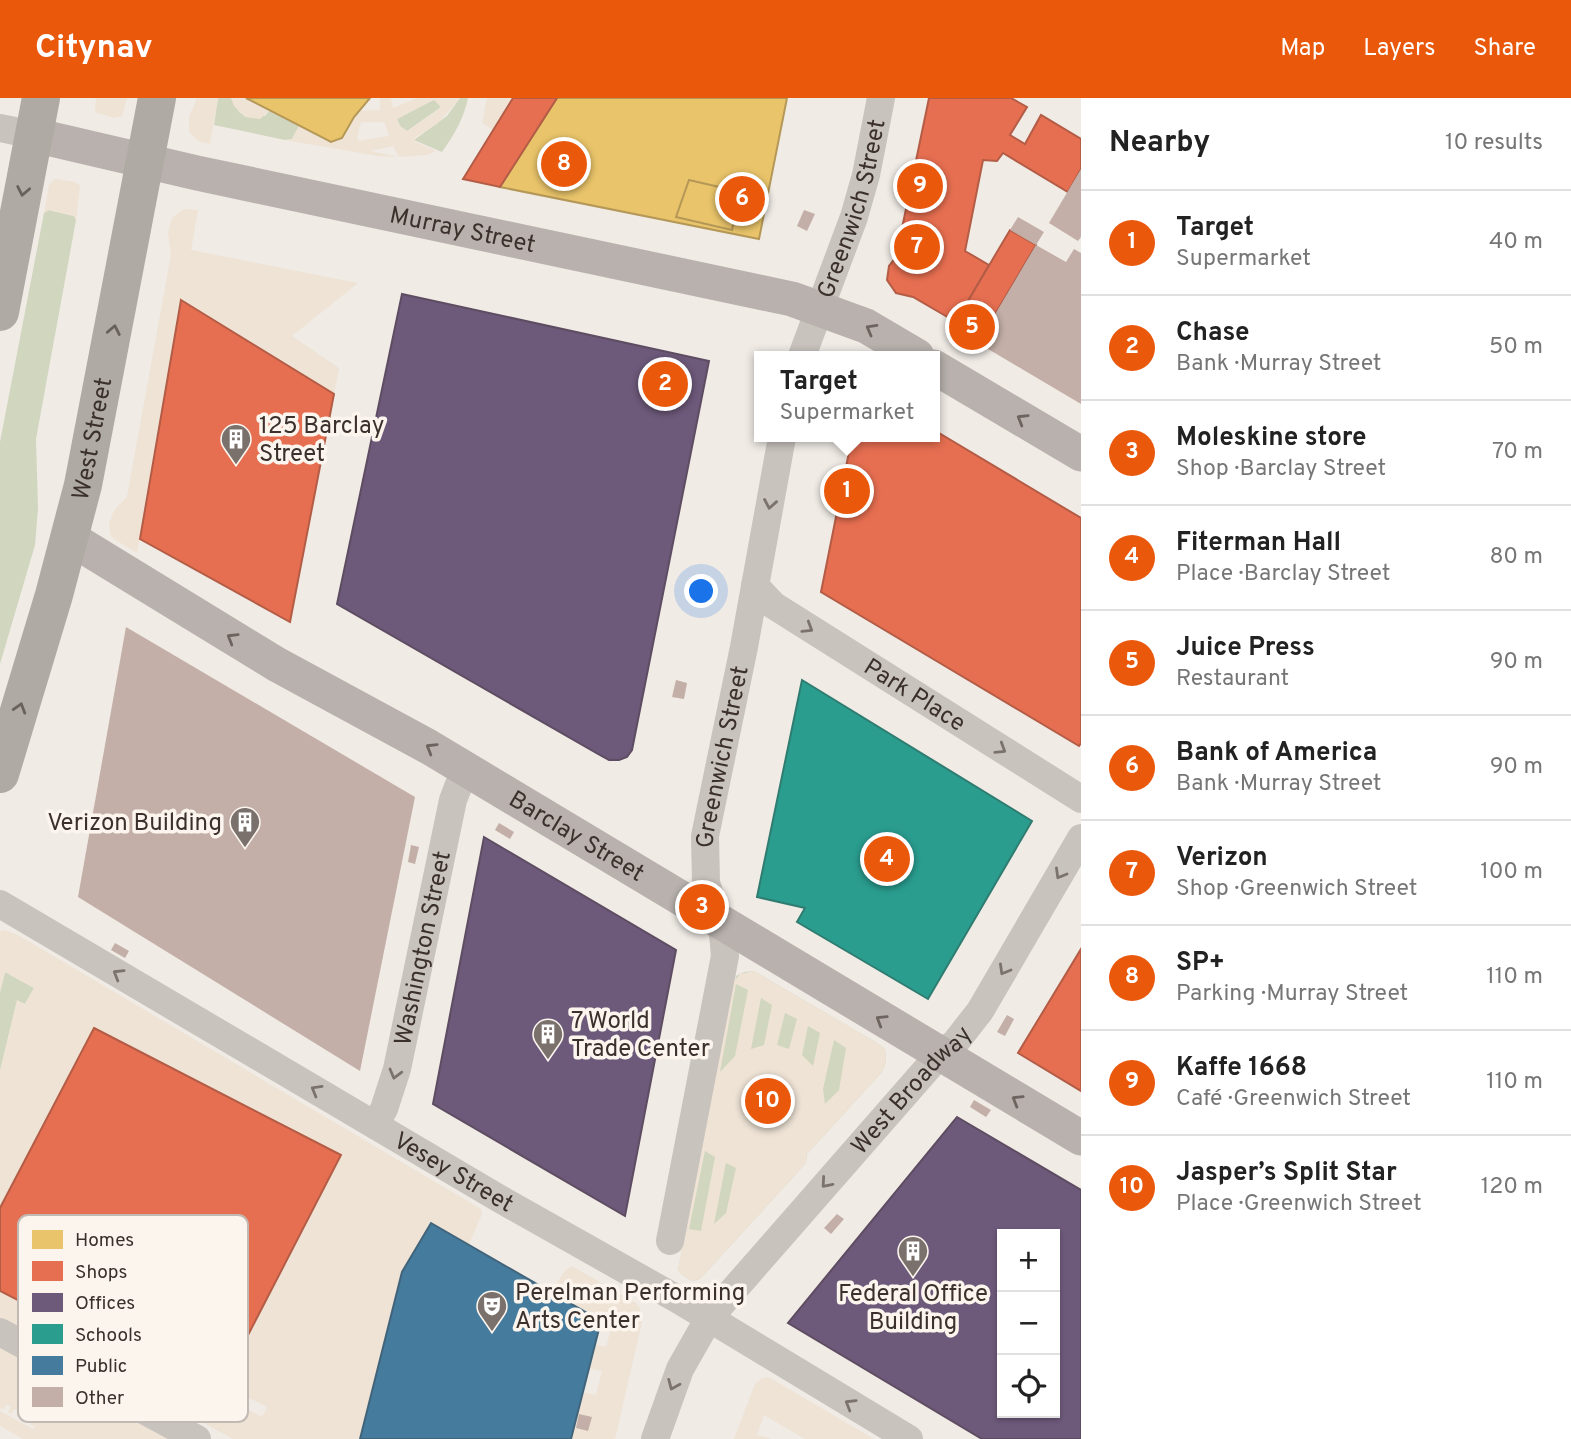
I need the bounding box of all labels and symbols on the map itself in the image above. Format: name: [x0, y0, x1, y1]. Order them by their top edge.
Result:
street label: Greenwich Street: [812, 117, 894, 303]
pin: 8: [541, 138, 587, 190]
pin: 9: [897, 160, 943, 212]
pin: 6: [719, 173, 765, 225]
one-way arrow: [16, 185, 31, 197]
street label: Murray Street: [387, 201, 538, 261]
pin: 7: [894, 221, 940, 273]
pin: 5: [949, 301, 995, 353]
one-way arrow: [105, 324, 120, 336]
one-way arrow: [866, 324, 878, 337]
pin: 2: [642, 358, 688, 410]
street label: West Street: [67, 375, 120, 504]
place label: 125 Barclay Street: [259, 412, 384, 470]
one-way arrow: [1017, 415, 1030, 428]
building icon: 125 Barclay Street: [219, 422, 253, 466]
pin: 1: [824, 465, 870, 517]
one-way arrow: [763, 498, 778, 510]
your location: [684, 574, 718, 608]
one-way arrow: [801, 619, 814, 632]
one-way arrow: [226, 633, 239, 646]
street label: Park Place: [857, 653, 970, 739]
street label: Greenwich Street: [692, 663, 757, 848]
one-way arrow: [11, 703, 26, 715]
one-way arrow: [993, 741, 1006, 753]
one-way arrow: [425, 744, 438, 757]
street label: Barclay Street: [503, 785, 649, 890]
building icon: Verizon Building: [228, 805, 262, 849]
place label: Verizon Building: [47, 809, 222, 839]
pin: 4: [864, 833, 910, 885]
street label: Washington Street: [389, 848, 459, 1048]
one-way arrow: [1055, 867, 1068, 880]
pin: 3: [679, 881, 725, 933]
one-way arrow: [999, 962, 1012, 975]
one-way arrow: [113, 970, 126, 983]
place label: 7 World Trade Center: [571, 1007, 710, 1065]
one-way arrow: [875, 1015, 888, 1028]
building icon: 7 World Trade Center: [531, 1017, 565, 1061]
street label: West Broadway: [846, 1021, 980, 1162]
one-way arrow: [389, 1068, 403, 1080]
pin: 10: [745, 1075, 791, 1127]
one-way arrow: [311, 1085, 324, 1098]
one-way arrow: [1012, 1095, 1025, 1108]
street label: Vesey Street: [388, 1127, 518, 1220]
one-way arrow: [822, 1175, 834, 1188]
legend: [18, 1215, 248, 1422]
text: Homes: [75, 1229, 134, 1253]
building icon: Federal Office Building: [896, 1234, 930, 1278]
text: Shops: [75, 1261, 127, 1285]
place label: Perelman Performing Arts Center: [515, 1279, 745, 1337]
place label: Federal Office Building: [838, 1280, 988, 1338]
theatre icon: Perelman Performing Arts Center: [475, 1289, 509, 1333]
text: Offices: [75, 1292, 135, 1316]
text: Schools: [75, 1324, 142, 1348]
text: Public: [75, 1355, 127, 1379]
one-way arrow: [668, 1379, 682, 1391]
text: Other: [75, 1387, 125, 1411]
one-way arrow: [845, 1399, 858, 1412]

